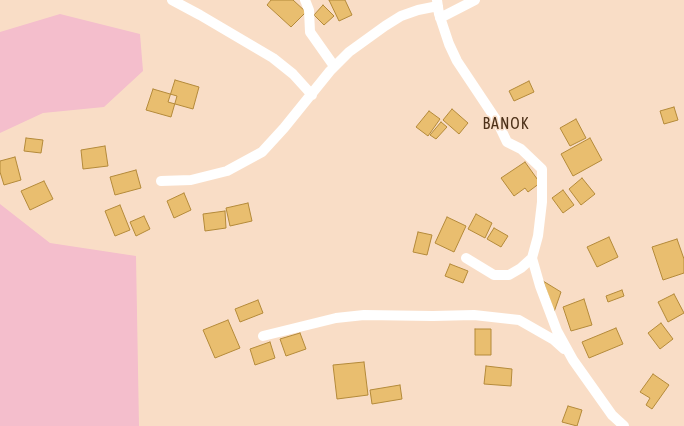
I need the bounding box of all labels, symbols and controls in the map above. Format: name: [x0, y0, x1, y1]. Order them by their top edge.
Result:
district label: BANOK: [482, 114, 530, 134]

